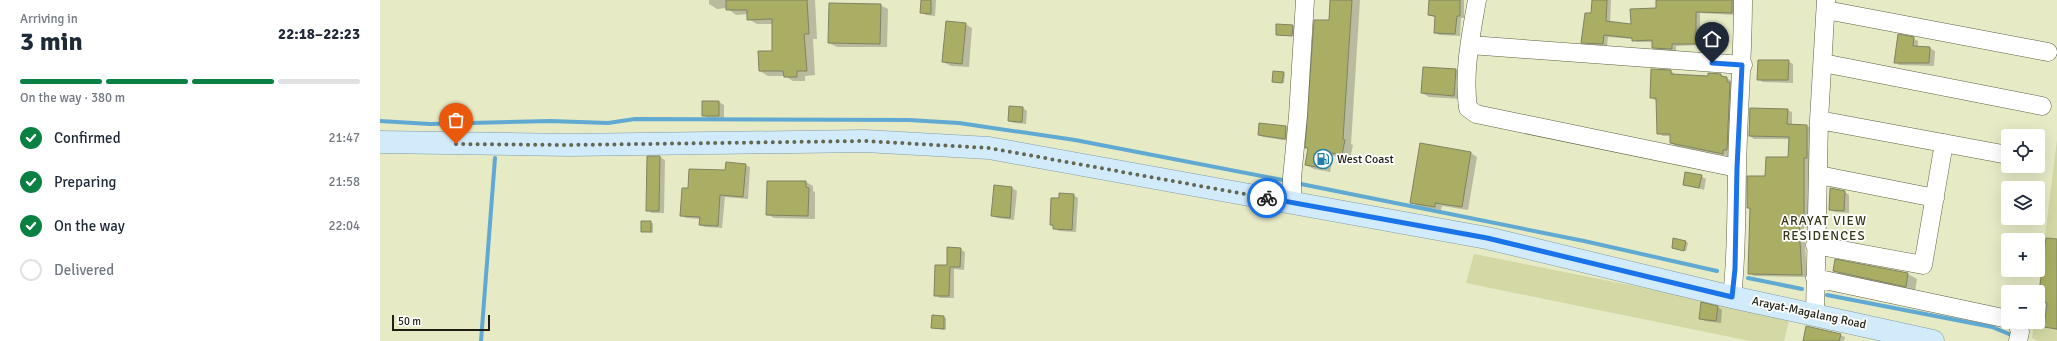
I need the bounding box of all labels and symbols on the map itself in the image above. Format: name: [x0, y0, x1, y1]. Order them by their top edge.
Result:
pin: [1695, 22, 1729, 63]
pin: [439, 103, 473, 144]
fuel station icon: West Coast: [1312, 148, 1334, 170]
place label: West Coast: [1337, 152, 1394, 167]
courier: [1247, 178, 1287, 218]
district label: ARAYAT VIEW RESIDENCES: [1781, 213, 1867, 244]
street label: Arayat-Magalang Road: [1751, 294, 1867, 332]
scale bar: [392, 313, 490, 332]

